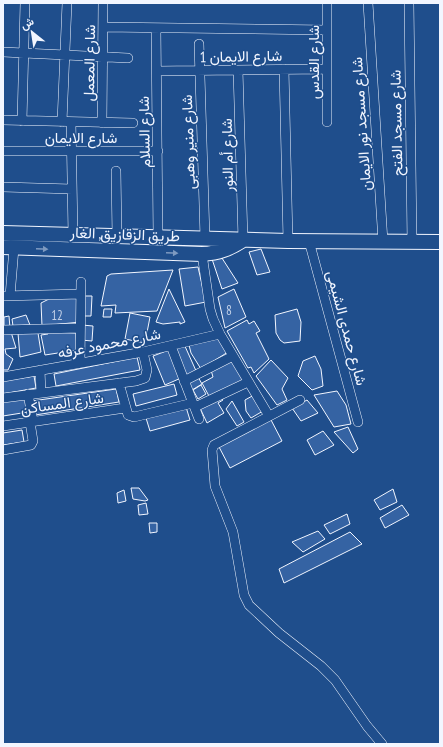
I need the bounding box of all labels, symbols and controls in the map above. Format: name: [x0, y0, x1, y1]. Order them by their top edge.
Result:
north arrow: [12, 12, 52, 52]
text: ش: [18, 14, 36, 33]
street label: شارع المعمل: [79, 24, 101, 102]
street label: شارع القدس: [304, 25, 325, 99]
street label: شارع الايمان 1: [200, 46, 283, 68]
street label: شارع مسجد نور الايمان: [347, 56, 377, 192]
street label: شارع مسجد الفتح: [386, 69, 408, 176]
street label: شارع منير وهبى: [177, 94, 201, 190]
street label: شارع السلام: [134, 96, 156, 168]
street label: شارع أم النور: [217, 118, 239, 193]
street label: شارع الايمان: [45, 128, 118, 149]
street label: طريق الزقازيق, الغار: [69, 223, 181, 246]
one-way arrow: [36, 245, 48, 252]
one-way arrow: [166, 250, 179, 256]
street label: شارع حمدى الشيمى: [321, 268, 372, 388]
house number: 8: [226, 302, 232, 319]
house number: 12: [51, 307, 63, 324]
street label: شارع محمود عرفه: [56, 324, 163, 364]
street label: شارع المساكن: [19, 388, 105, 420]

